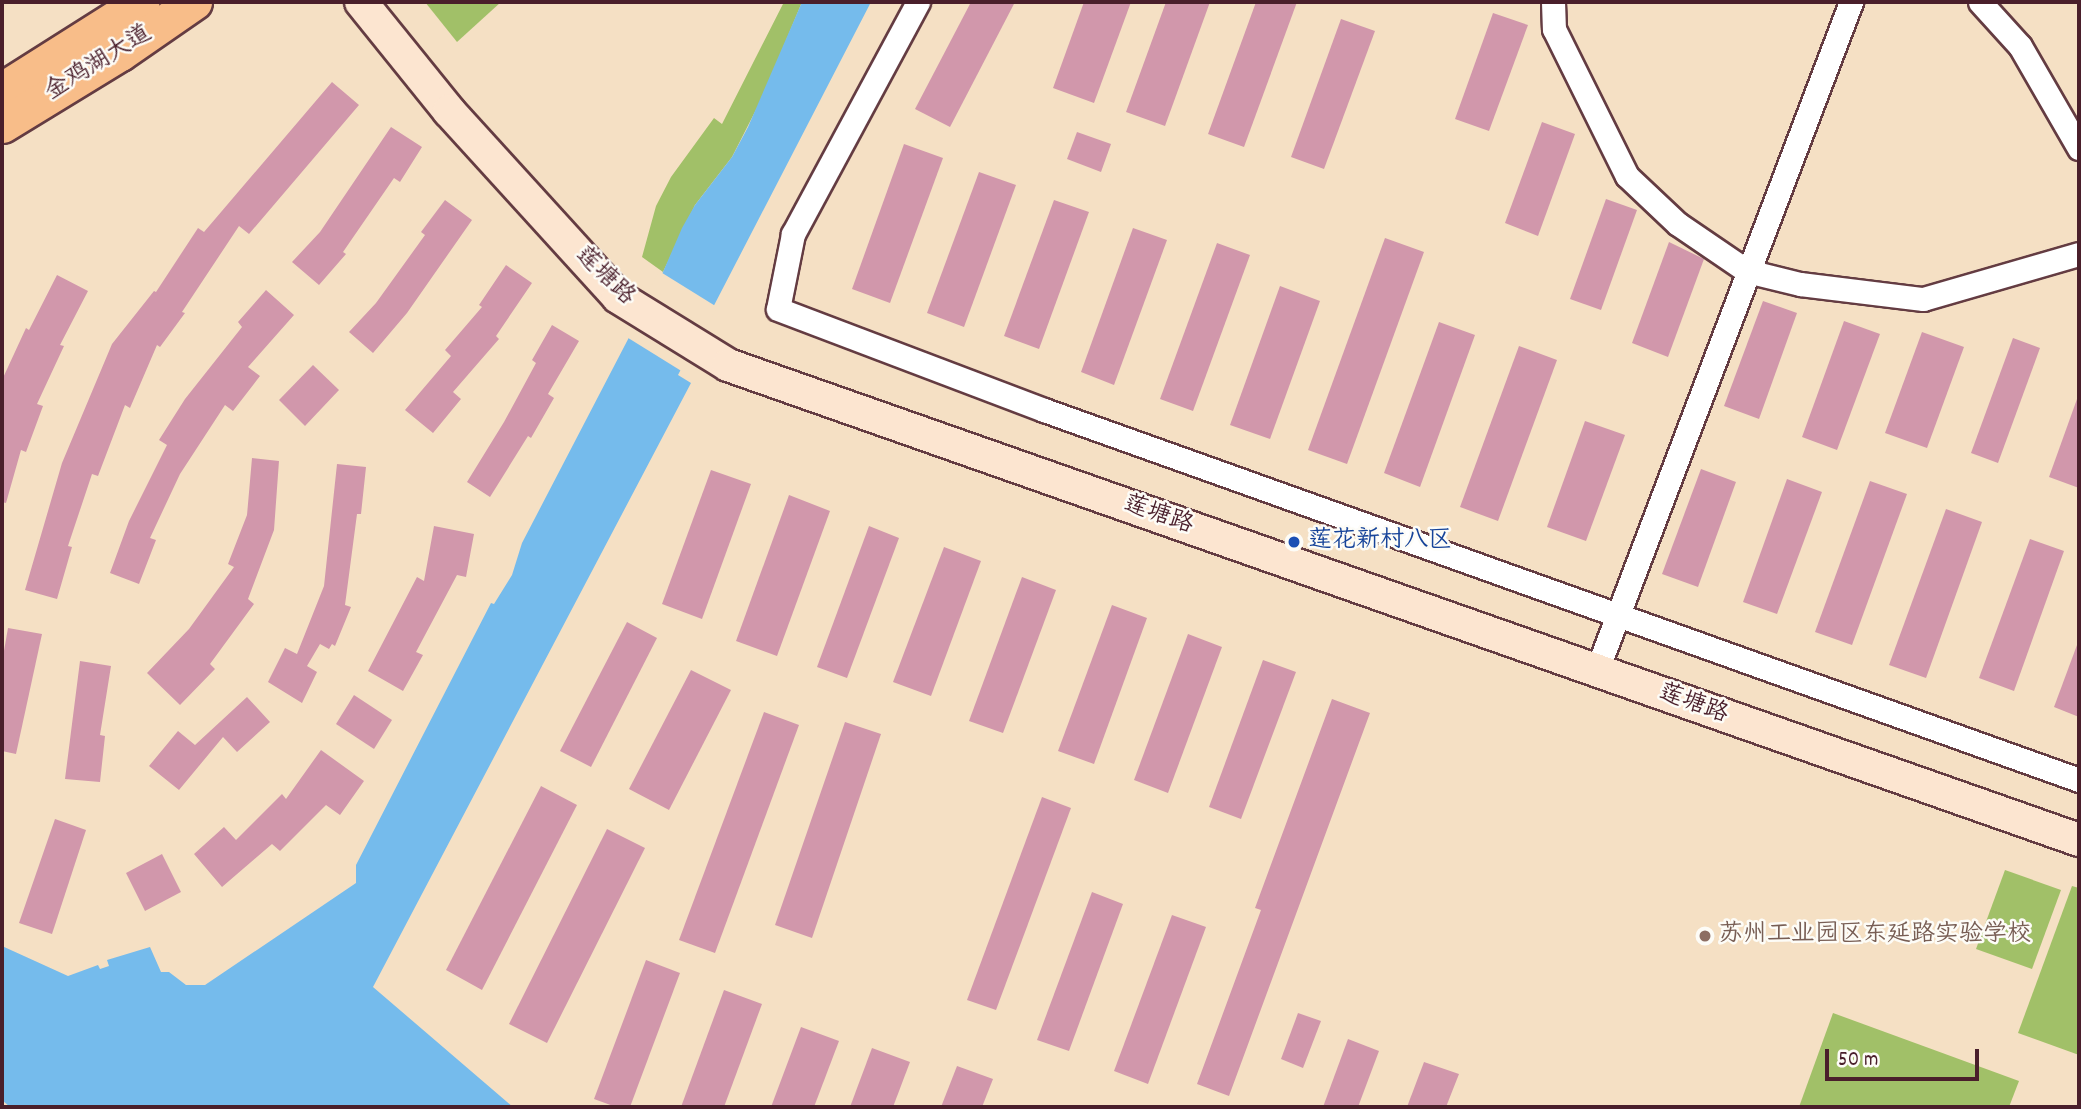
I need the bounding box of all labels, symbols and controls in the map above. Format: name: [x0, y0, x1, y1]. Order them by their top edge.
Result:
street label: 金鸡湖大道: [40, 20, 158, 108]
street label: 莲塘路: [568, 242, 640, 312]
street label: 莲塘路: [1119, 491, 1197, 541]
place label: 莲花新村八区: [1308, 528, 1452, 556]
marker: 莲花新村八区: [1286, 534, 1302, 550]
street label: 莲塘路: [1654, 679, 1732, 731]
place label: 苏州工业园区东延路实验学校: [1719, 922, 2031, 950]
marker: 苏州工业园区东延路实验学校: [1697, 928, 1713, 944]
scale bar: [1829, 1036, 1983, 1080]
text: 50 m: [1838, 1046, 1878, 1076]

